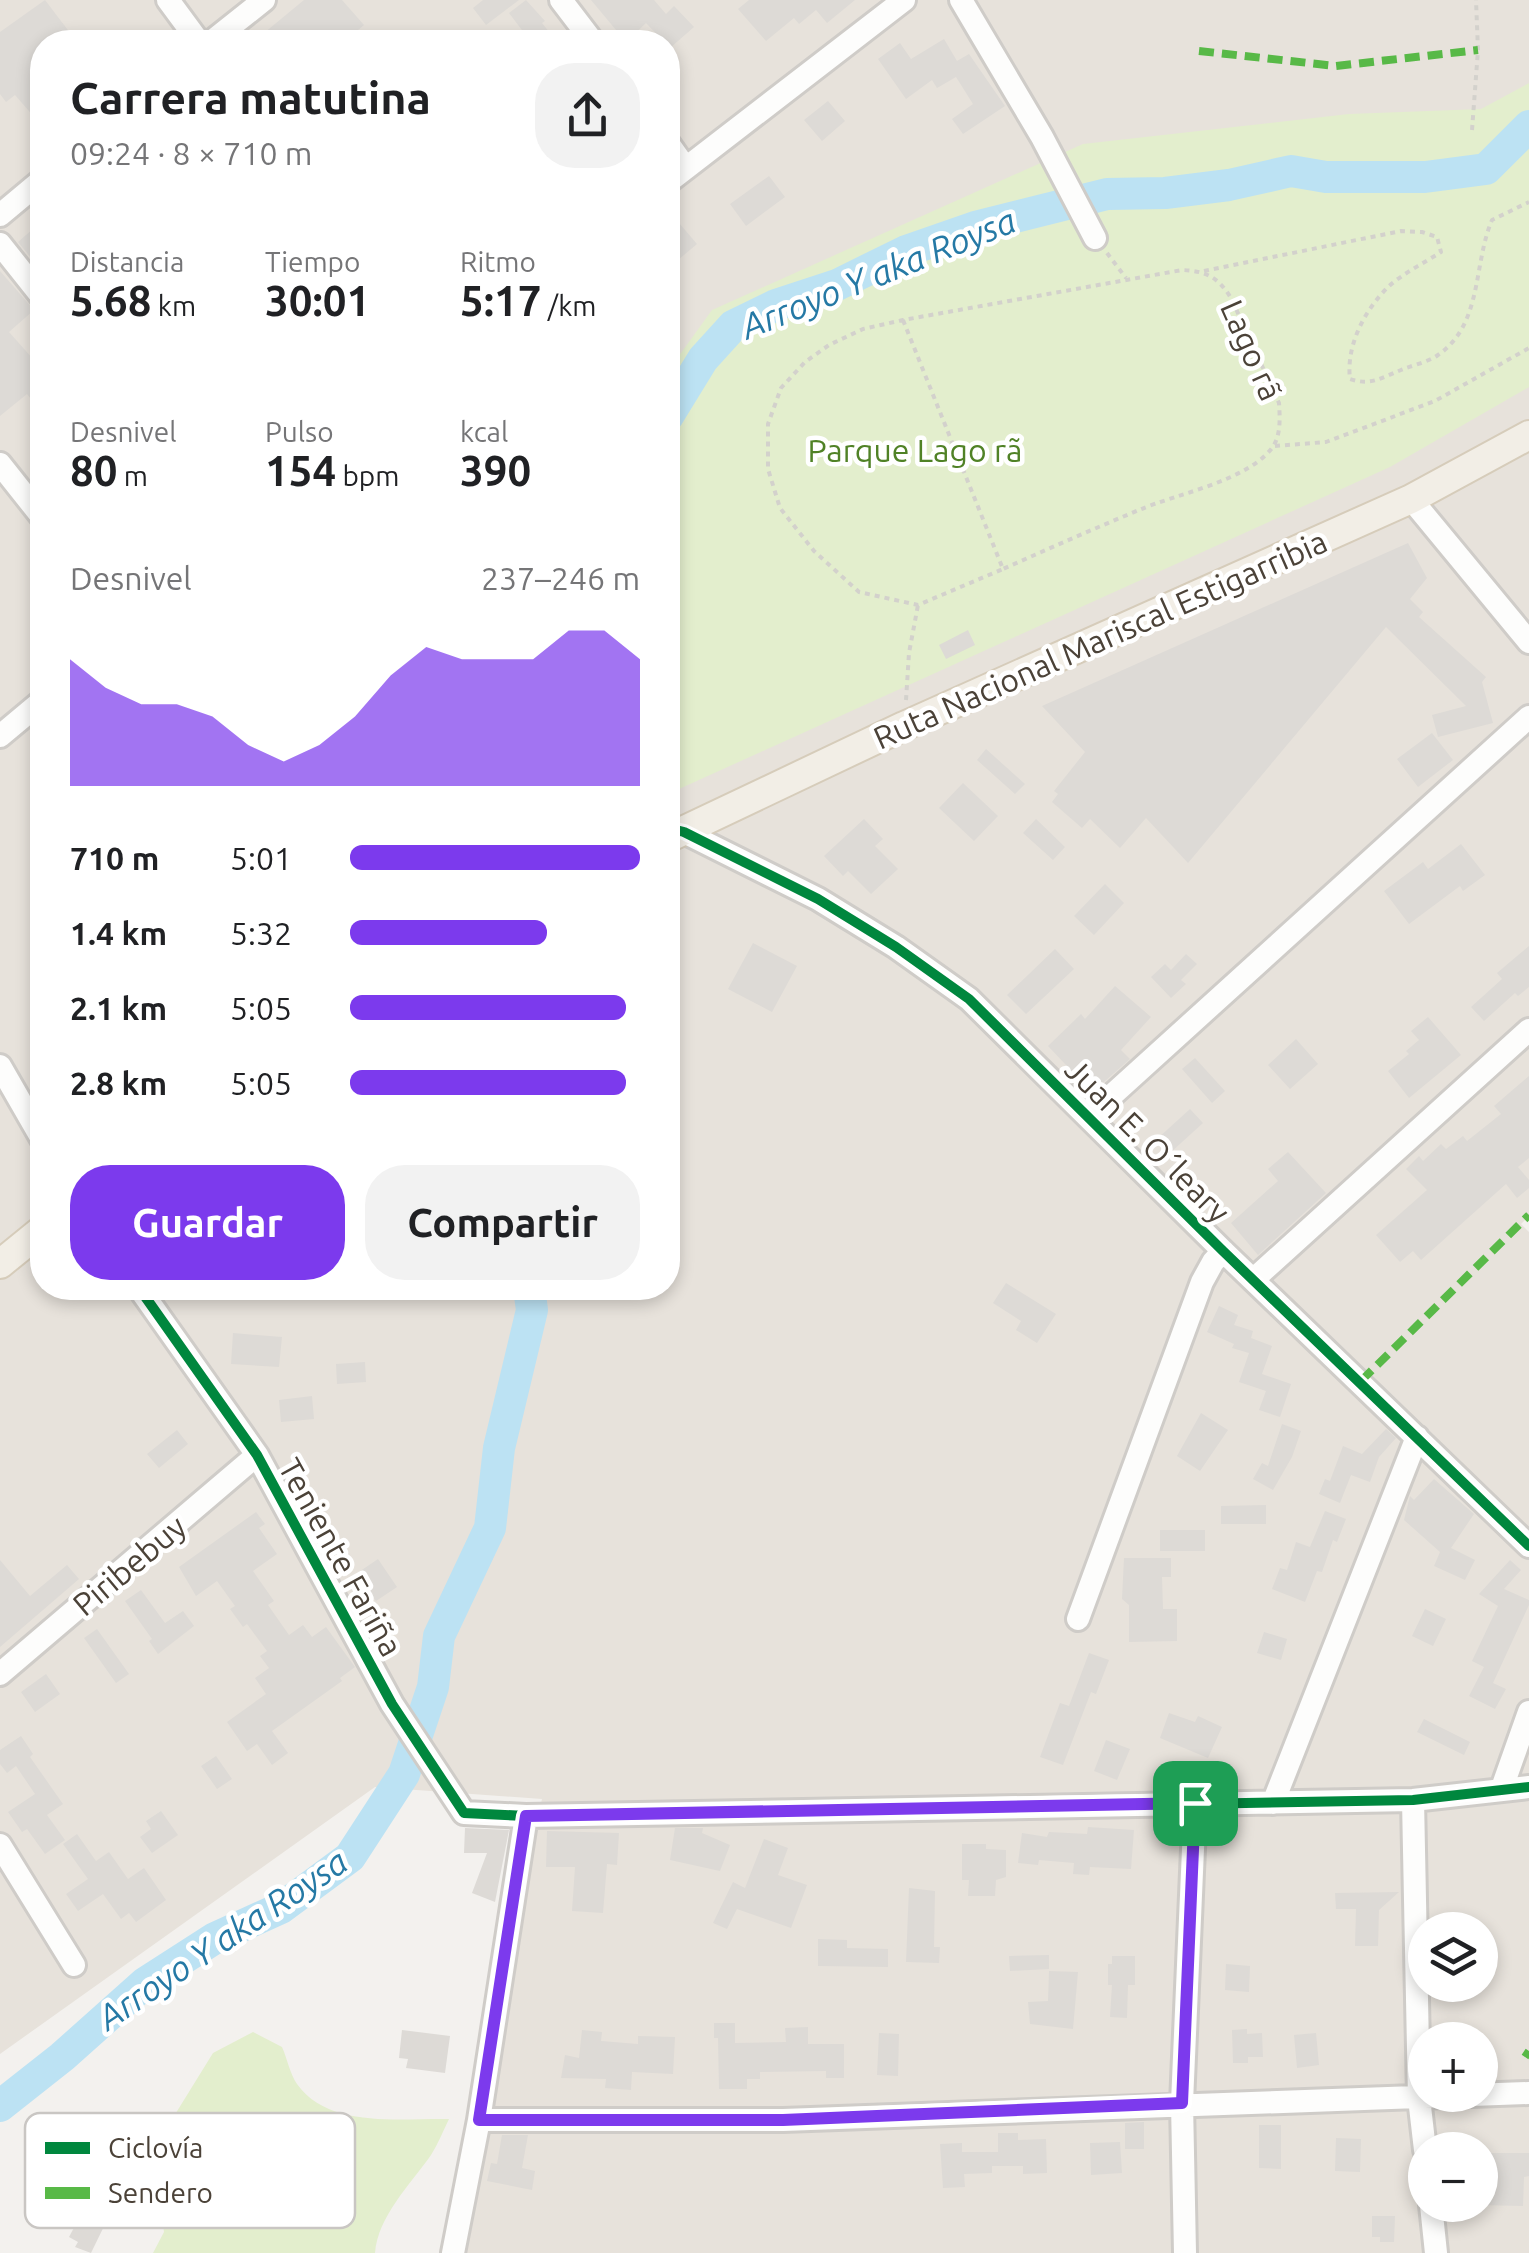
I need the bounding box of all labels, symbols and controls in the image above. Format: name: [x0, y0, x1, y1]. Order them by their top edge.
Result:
button: share: [535, 63, 640, 168]
text: Carrera matutina: [70, 72, 431, 123]
text: 09:24 · 8 × 710 m: [70, 135, 312, 171]
water label: Arroyo Y aka Roysa: [733, 200, 1021, 347]
text: Distancia: [70, 246, 184, 277]
text: Tiempo: [265, 246, 360, 277]
text: Ritmo: [460, 246, 536, 277]
text: 5.68: [70, 277, 151, 324]
text: 30:01: [265, 277, 370, 324]
text: 5:17: [460, 277, 541, 324]
text: km: [151, 290, 196, 321]
text: /km: [541, 290, 596, 321]
street label: Lago rã: [1214, 294, 1290, 406]
text: Desnivel: [70, 416, 177, 447]
text: Pulso: [265, 416, 334, 447]
text: kcal: [460, 416, 508, 447]
park label: Parque Lago rã: [807, 432, 1023, 468]
text: 80: [70, 447, 117, 494]
text: 154: [265, 447, 336, 494]
text: 390: [460, 447, 531, 494]
text: m: [117, 460, 148, 491]
text: bpm: [336, 460, 399, 491]
street label: Ruta Nacional Mariscal Estigarribia: [868, 522, 1332, 756]
text: Desnivel: [70, 560, 192, 596]
text: 237–246 m: [481, 560, 640, 596]
text: 710 m: [70, 840, 159, 876]
text: 5:01: [230, 840, 292, 876]
text: 1.4 km: [70, 915, 167, 951]
text: 5:32: [230, 915, 292, 951]
text: 2.1 km: [70, 990, 167, 1026]
text: 5:05: [230, 990, 292, 1026]
street label: Juan E. O´leary: [1059, 1051, 1237, 1229]
text: 2.8 km: [70, 1065, 167, 1101]
text: 5:05: [230, 1065, 292, 1101]
button: Guardar: [70, 1165, 345, 1280]
button: Compartir: [365, 1165, 640, 1280]
street label: Teniente Fariña: [272, 1452, 410, 1662]
street label: Piribebuy: [66, 1508, 192, 1622]
pin: [1153, 1761, 1238, 1846]
icon: arrive: [1168, 1776, 1223, 1831]
water label: Arroyo Y aka Roysa: [88, 1841, 354, 2038]
map controls: [1408, 1912, 1498, 2222]
button: layers: [1408, 1912, 1498, 2002]
button: +: [1408, 2022, 1498, 2112]
legend: [25, 2113, 355, 2228]
text: Ciclovía: [108, 2132, 204, 2163]
button: −: [1408, 2132, 1498, 2222]
text: Sendero: [108, 2177, 213, 2208]

